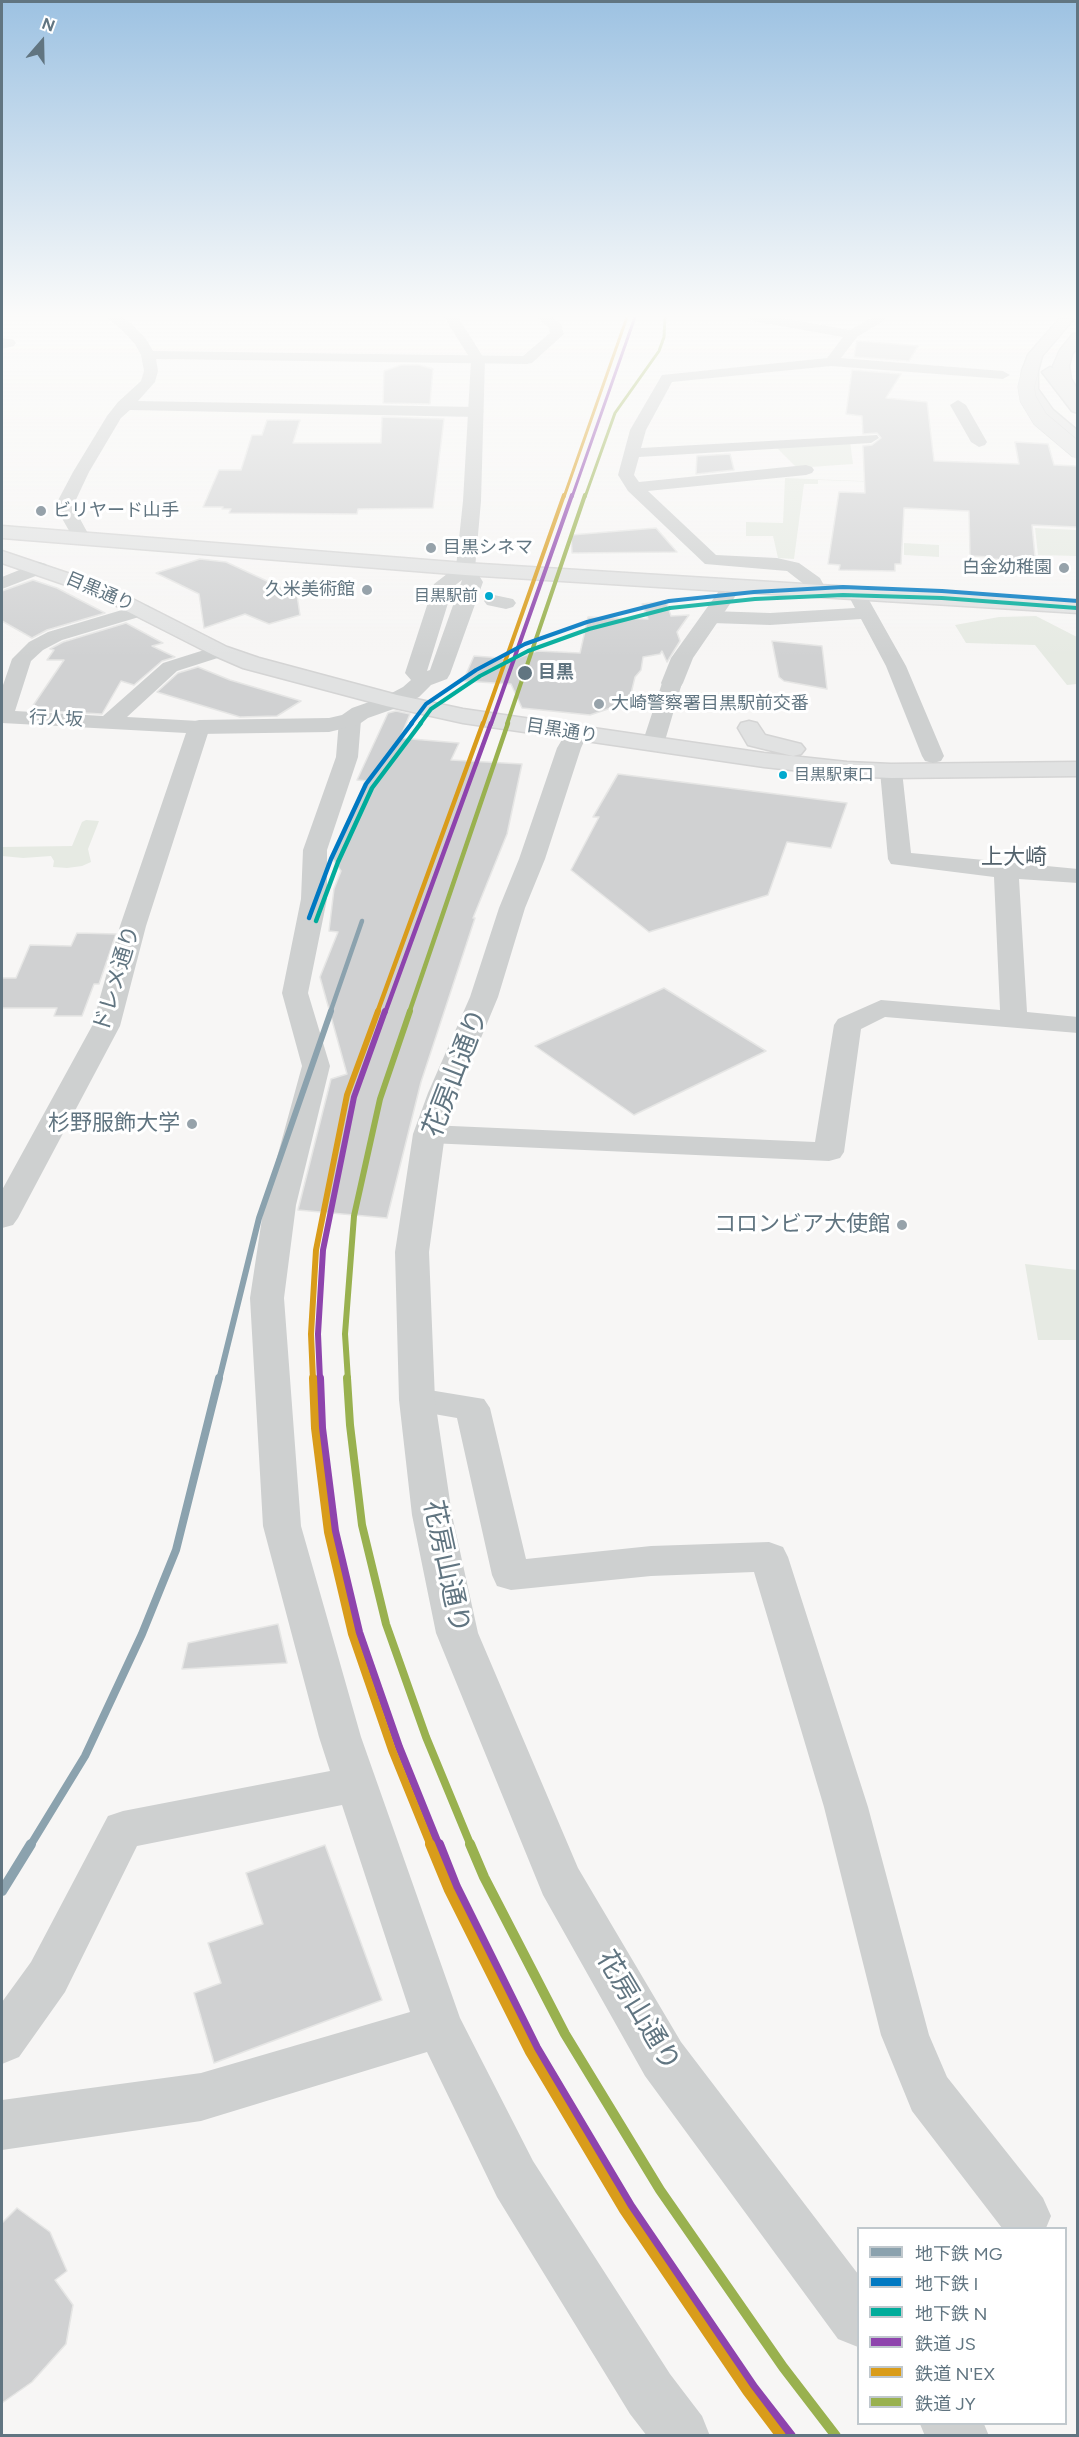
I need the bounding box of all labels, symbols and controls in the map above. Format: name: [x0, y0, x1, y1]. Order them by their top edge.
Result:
north arrow: [12, 12, 72, 72]
text: N: [39, 14, 57, 36]
place label: ビリヤード山手: [53, 500, 179, 522]
marker: ビリヤード山手: [34, 504, 48, 518]
place label: 目黒シネマ: [443, 537, 533, 559]
marker: 目黒シネマ: [424, 541, 438, 555]
place label: 白金幼稚園: [962, 557, 1052, 579]
marker: 白金幼稚園: [1057, 561, 1071, 575]
street label: 目黒通り: [63, 568, 137, 616]
place label: 久米美術館: [265, 579, 355, 601]
marker: 久米美術館: [360, 583, 374, 597]
place label: 目黒駅前: [414, 586, 478, 606]
marker: 目黒駅前: [483, 590, 495, 602]
place label: 目黒: [538, 662, 574, 684]
marker: 目黒: [516, 664, 534, 682]
place label: 大崎警察署目黒駅前交番: [611, 693, 809, 715]
marker: 大崎警察署目黒駅前交番: [592, 697, 606, 711]
street label: 行人坂: [28, 707, 84, 731]
street label: 目黒通り: [525, 715, 599, 747]
place label: 目黒駅東口: [794, 765, 874, 785]
marker: 目黒駅東口: [777, 769, 789, 781]
district label: 上大崎: [981, 845, 1047, 871]
street label: ドレメ通り: [88, 923, 146, 1035]
street label: 花房山通り: [417, 1004, 495, 1142]
place label: 杉野服飾大学: [48, 1111, 180, 1137]
marker: 杉野服飾大学: [185, 1117, 199, 1131]
place label: コロンビア大使館: [714, 1212, 890, 1238]
marker: コロンビア大使館: [895, 1218, 909, 1232]
street label: 花房山通り: [416, 1498, 476, 1636]
street label: 花房山通り: [589, 1945, 687, 2077]
legend: [857, 2227, 1067, 2425]
text: 地下鉄 MG: [915, 2243, 1002, 2265]
text: 地下鉄 I: [915, 2273, 978, 2295]
text: 地下鉄 N: [915, 2303, 987, 2325]
text: 鉄道 JS: [915, 2333, 976, 2355]
text: 鉄道 N'EX: [915, 2363, 995, 2385]
text: 鉄道 JY: [915, 2393, 976, 2415]

